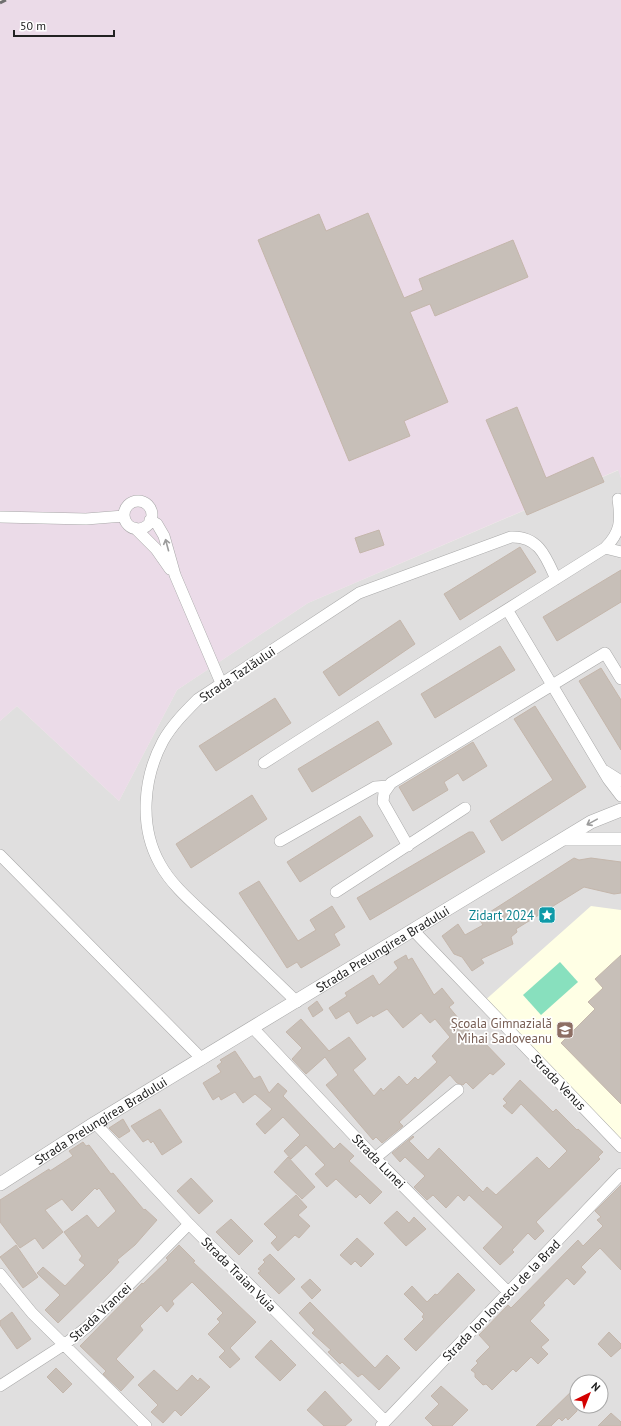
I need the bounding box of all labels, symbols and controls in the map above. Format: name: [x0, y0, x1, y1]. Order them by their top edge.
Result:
scale bar: [14, 12, 114, 38]
text: 50 m: [20, 18, 46, 33]
one-way arrow: [163, 539, 170, 552]
street label: Strada Tazlăului: [196, 643, 279, 706]
one-way arrow: [586, 819, 598, 827]
street label: Strada Prelungirea Bradului: [313, 902, 452, 996]
place icon: Zidart 2024: [537, 905, 557, 925]
place label: Zidart 2024: [469, 907, 534, 924]
place label: Școala Gimnazială Mihai Sadoveanu: [451, 1015, 552, 1047]
school or university icon: Școala Gimnazială Mihai Sadoveanu: [555, 1020, 575, 1040]
street label: Strada Venus: [528, 1051, 590, 1114]
street label: Strada Prelungirea Bradului: [31, 1073, 170, 1169]
street label: Strada Lunei: [348, 1130, 409, 1192]
street label: Strada Traian Vuia: [198, 1233, 280, 1315]
street label: Strada Ion Ionescu de la Brad: [439, 1236, 564, 1365]
street label: Strada Vrancei: [66, 1279, 135, 1346]
north arrow: [569, 1374, 609, 1414]
text: N: [588, 1379, 603, 1394]

